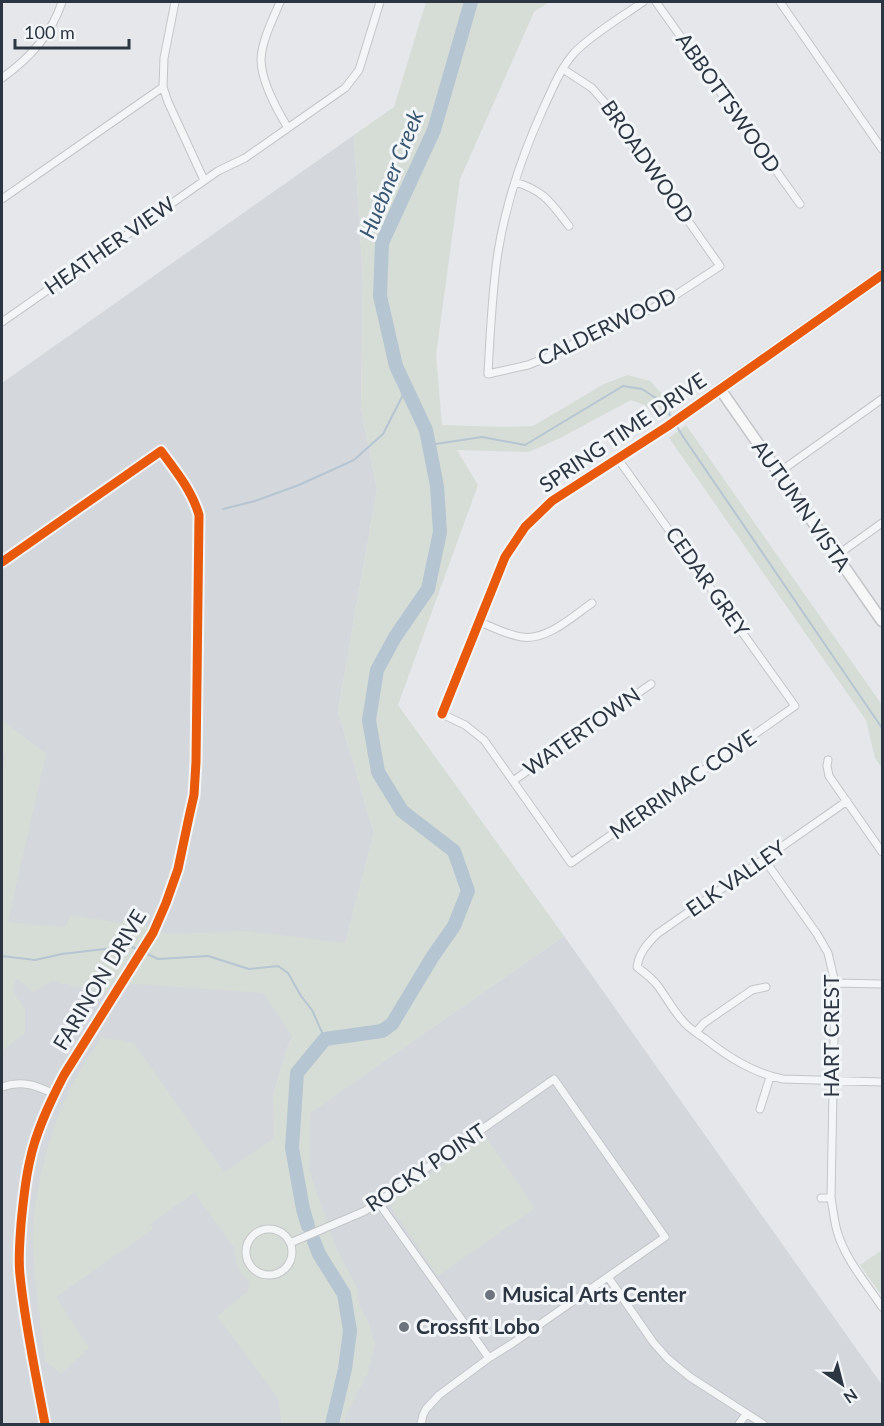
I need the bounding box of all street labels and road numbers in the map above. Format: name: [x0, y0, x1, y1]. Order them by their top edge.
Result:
street label: ABBOTTSWOOD: [672, 28, 787, 177]
street label: BROADWOOD: [597, 95, 700, 227]
street label: HEATHER VIEW: [39, 190, 179, 299]
street label: CALDERWOOD: [533, 281, 680, 370]
street label: SPRING TIME DRIVE: [534, 367, 710, 497]
street label: AUTUMN VISTA: [748, 435, 857, 576]
street label: CEDAR GREY: [661, 521, 756, 642]
street label: WATERTOWN: [518, 681, 644, 780]
street label: MERRIMAC COVE: [604, 724, 760, 844]
street label: ELK VALLEY: [681, 834, 790, 921]
street label: FARINON DRIVE: [47, 904, 151, 1054]
street label: HART CREST: [818, 974, 843, 1098]
street label: ROCKY POINT: [360, 1117, 490, 1216]

